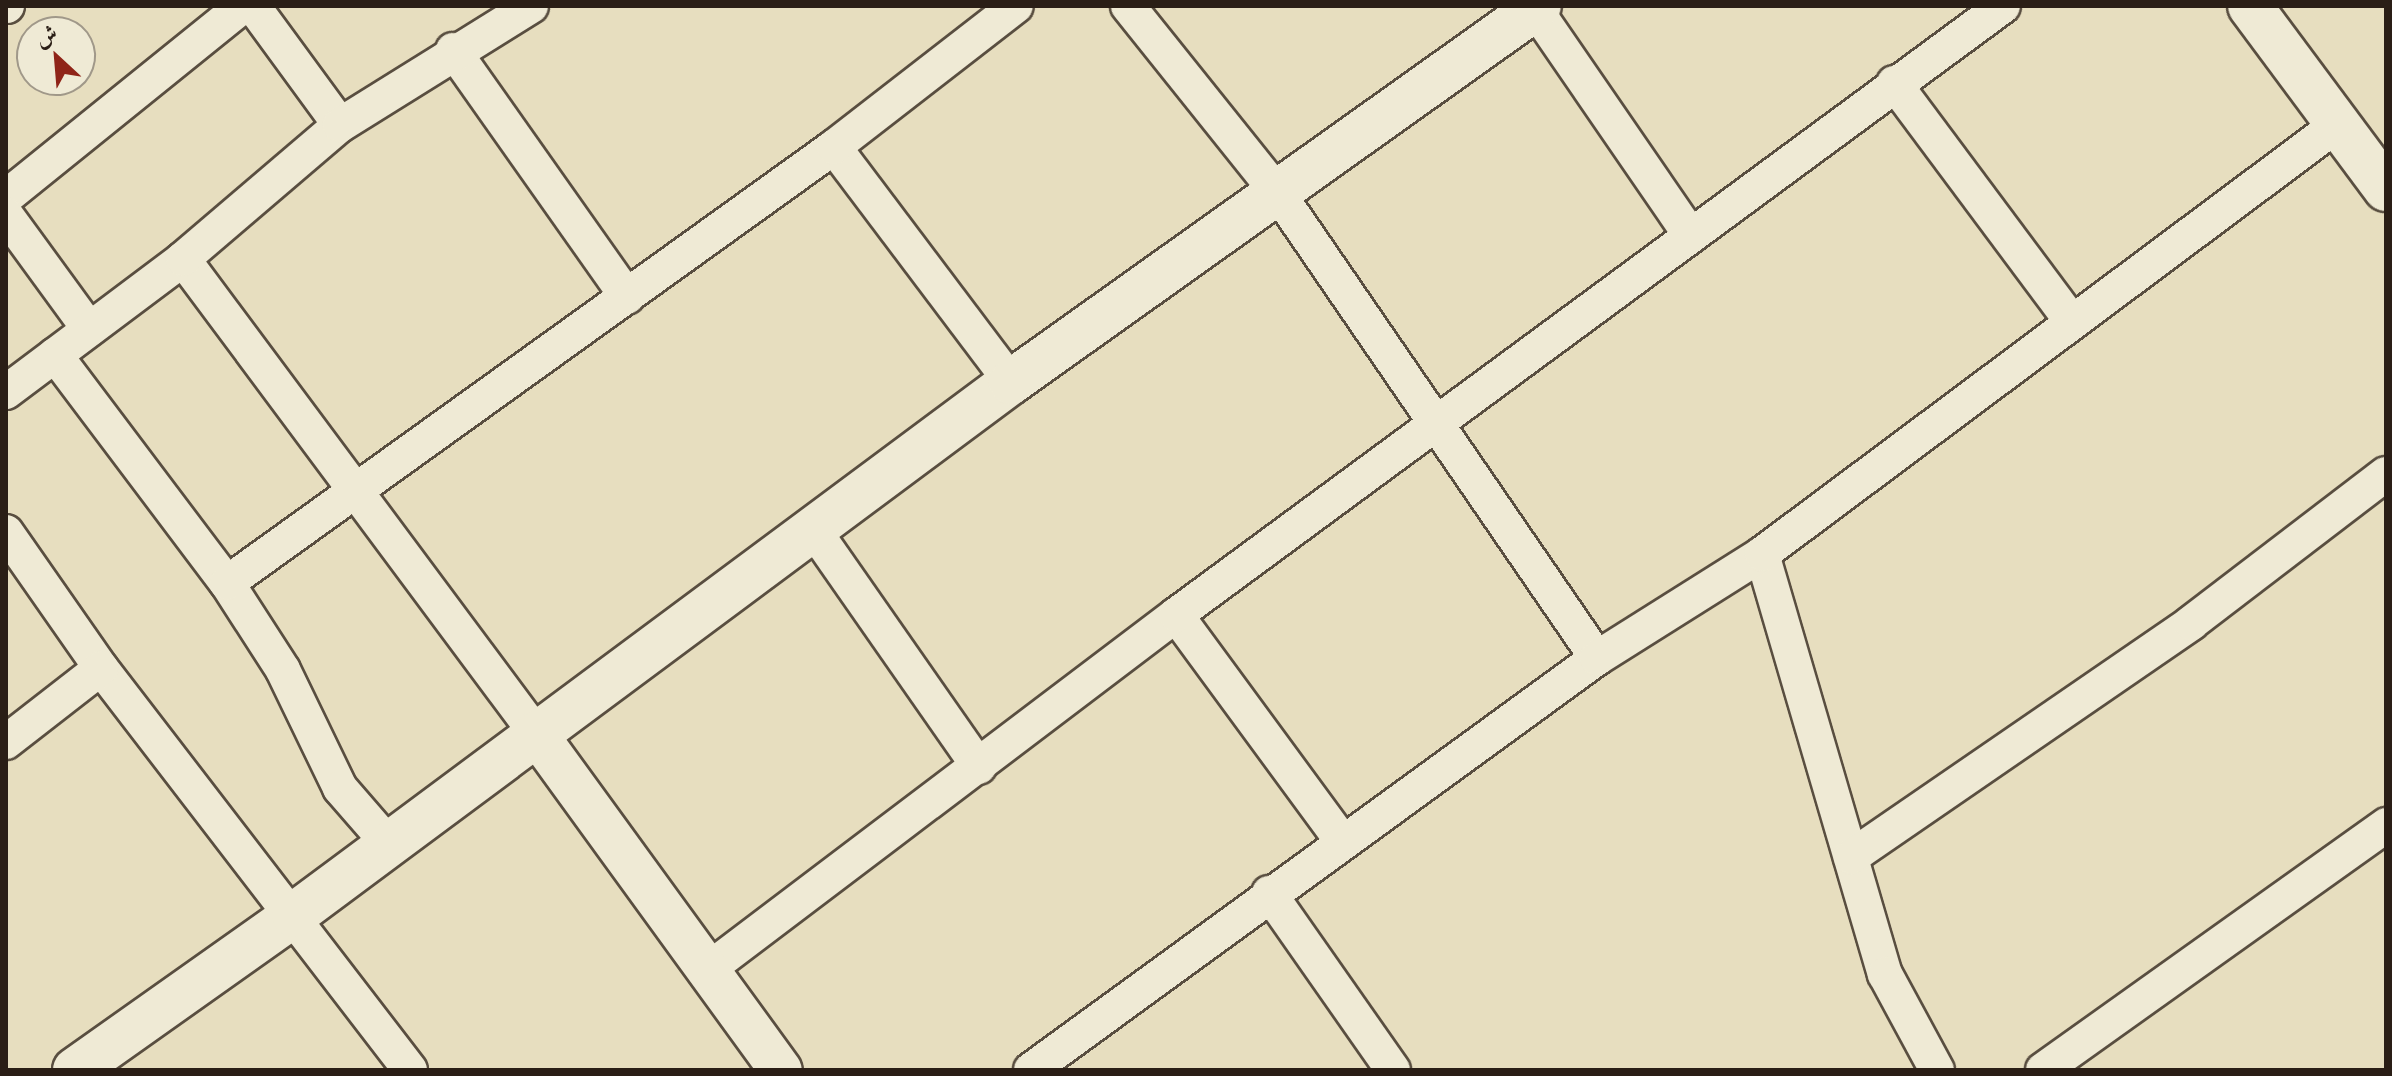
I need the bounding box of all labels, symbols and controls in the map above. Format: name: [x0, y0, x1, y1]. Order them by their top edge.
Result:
north arrow: [16, 16, 96, 96]
text: ش: [30, 19, 62, 53]

